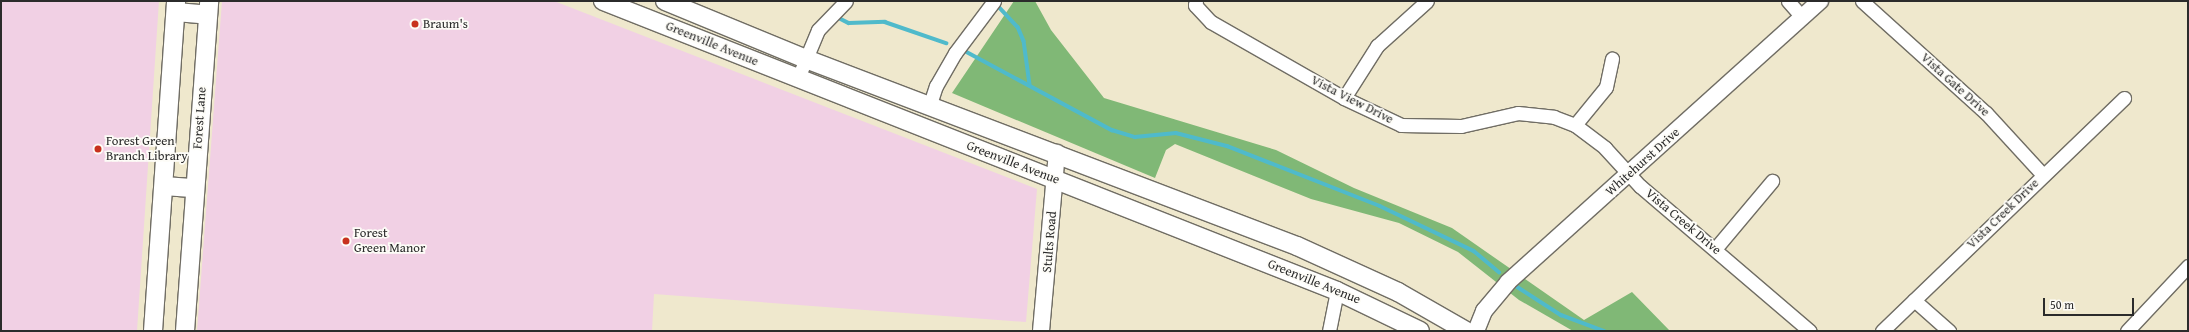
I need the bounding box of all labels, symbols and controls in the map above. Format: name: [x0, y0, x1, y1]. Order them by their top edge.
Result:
place label: Braum's: [423, 16, 468, 32]
street label: Greenville Avenue: [663, 18, 761, 70]
marker: Braum's: [410, 19, 420, 29]
street label: Vista Gate Drive: [1917, 50, 1993, 120]
street label: Vista View Drive: [1308, 73, 1396, 127]
street label: Forest Lane: [190, 86, 210, 150]
street label: Whitehurst Drive: [1603, 125, 1683, 199]
place label: Forest Green Branch Library: [106, 134, 188, 165]
street label: Greenville Avenue: [964, 138, 1062, 188]
marker: Forest Green Branch Library: [93, 144, 103, 154]
street label: Vista Creek Drive: [1964, 176, 2042, 252]
street label: Vista Creek Drive: [1642, 186, 1724, 258]
street label: Stults Road: [1040, 211, 1060, 273]
place label: Forest Green Manor: [354, 226, 425, 257]
marker: Forest Green Manor: [341, 236, 351, 246]
street label: Greenville Avenue: [1265, 256, 1363, 308]
scale bar: [2045, 290, 2136, 316]
text: 50 m: [2050, 296, 2074, 313]

